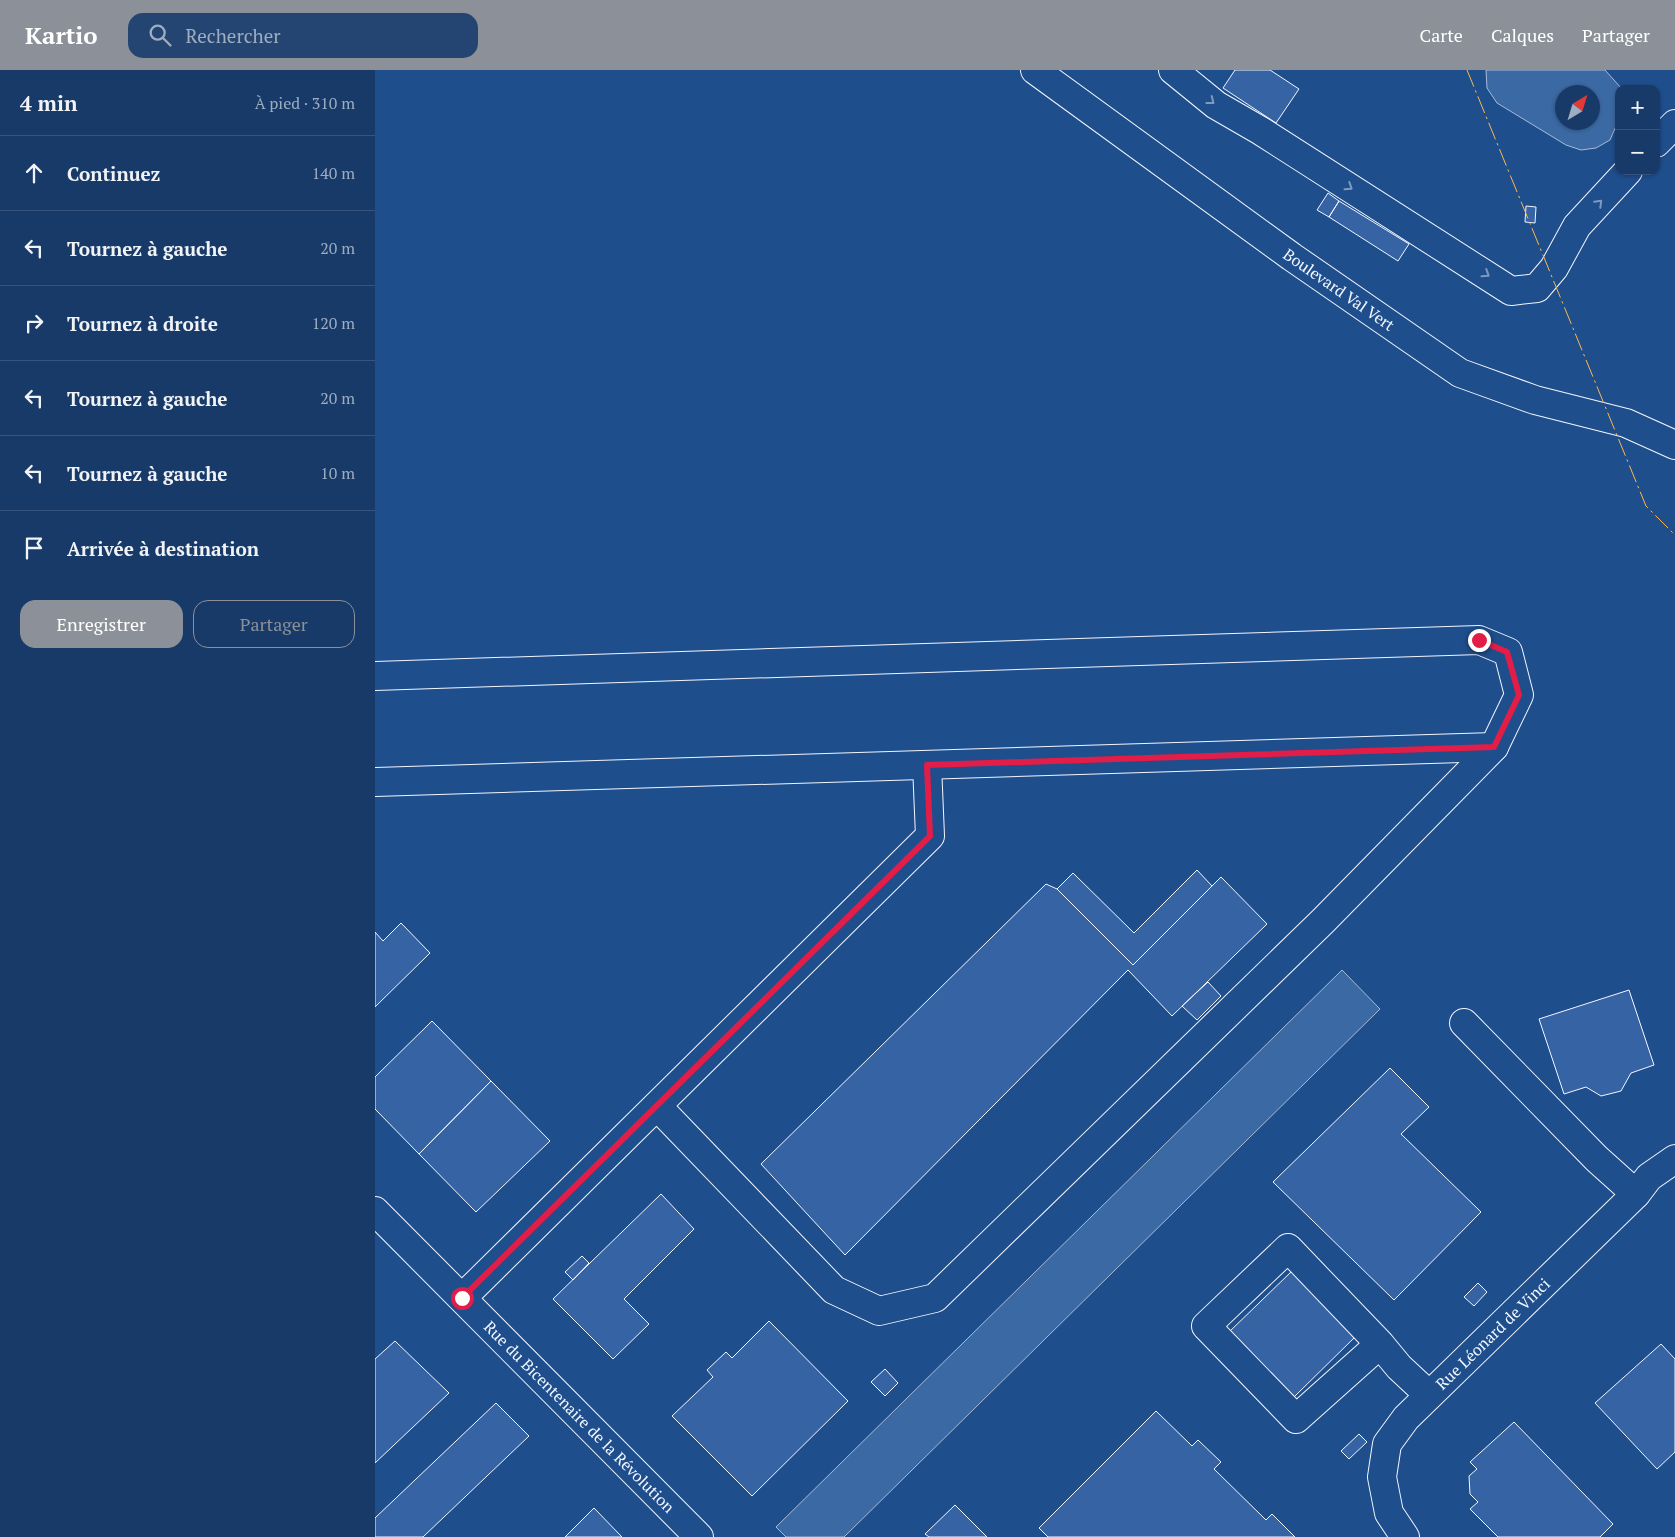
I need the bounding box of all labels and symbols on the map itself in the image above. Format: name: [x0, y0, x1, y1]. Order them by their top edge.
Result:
north arrow: [1555, 85, 1600, 130]
one-way arrow: [1205, 95, 1215, 104]
one-way arrow: [1343, 181, 1352, 190]
one-way arrow: [1594, 200, 1603, 209]
street label: Boulevard Val Vert: [1279, 243, 1399, 336]
one-way arrow: [1480, 268, 1489, 278]
route end: [1468, 629, 1491, 652]
street label: Rue Léonard de Vinci: [1431, 1273, 1555, 1394]
route start: [451, 1287, 474, 1310]
street label: Rue du Bicentenaire de la Révolution: [479, 1316, 680, 1518]

